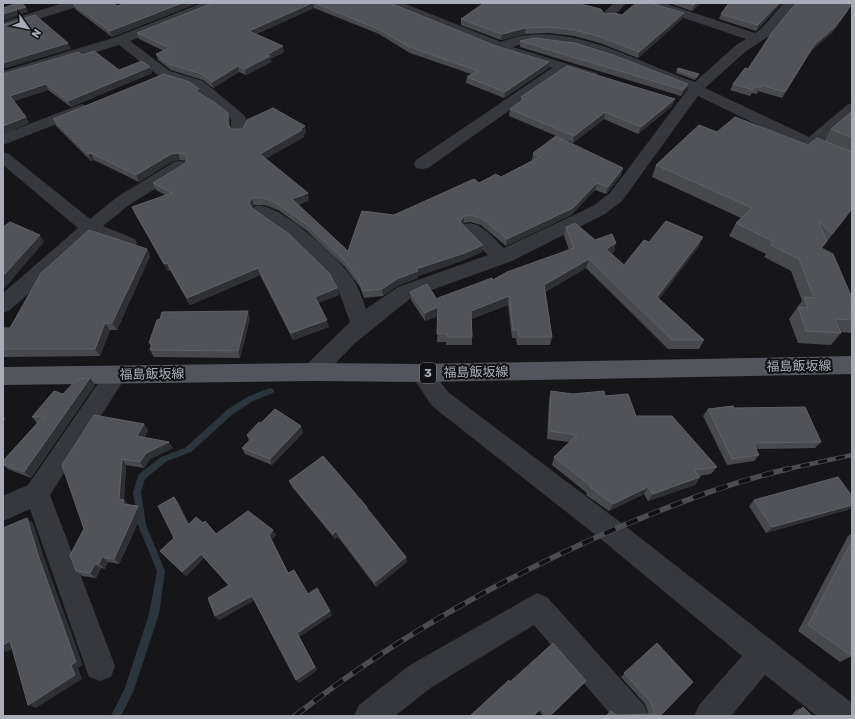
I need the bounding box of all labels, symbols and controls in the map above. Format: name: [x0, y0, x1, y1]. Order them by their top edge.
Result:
north arrow: [8, 8, 48, 48]
text: N: [28, 26, 44, 40]
street label: 福島飯坂線: [766, 358, 832, 374]
road number: 3: [420, 363, 436, 383]
street label: 福島飯坂線: [443, 364, 509, 380]
street label: 福島飯坂線: [119, 366, 185, 382]

